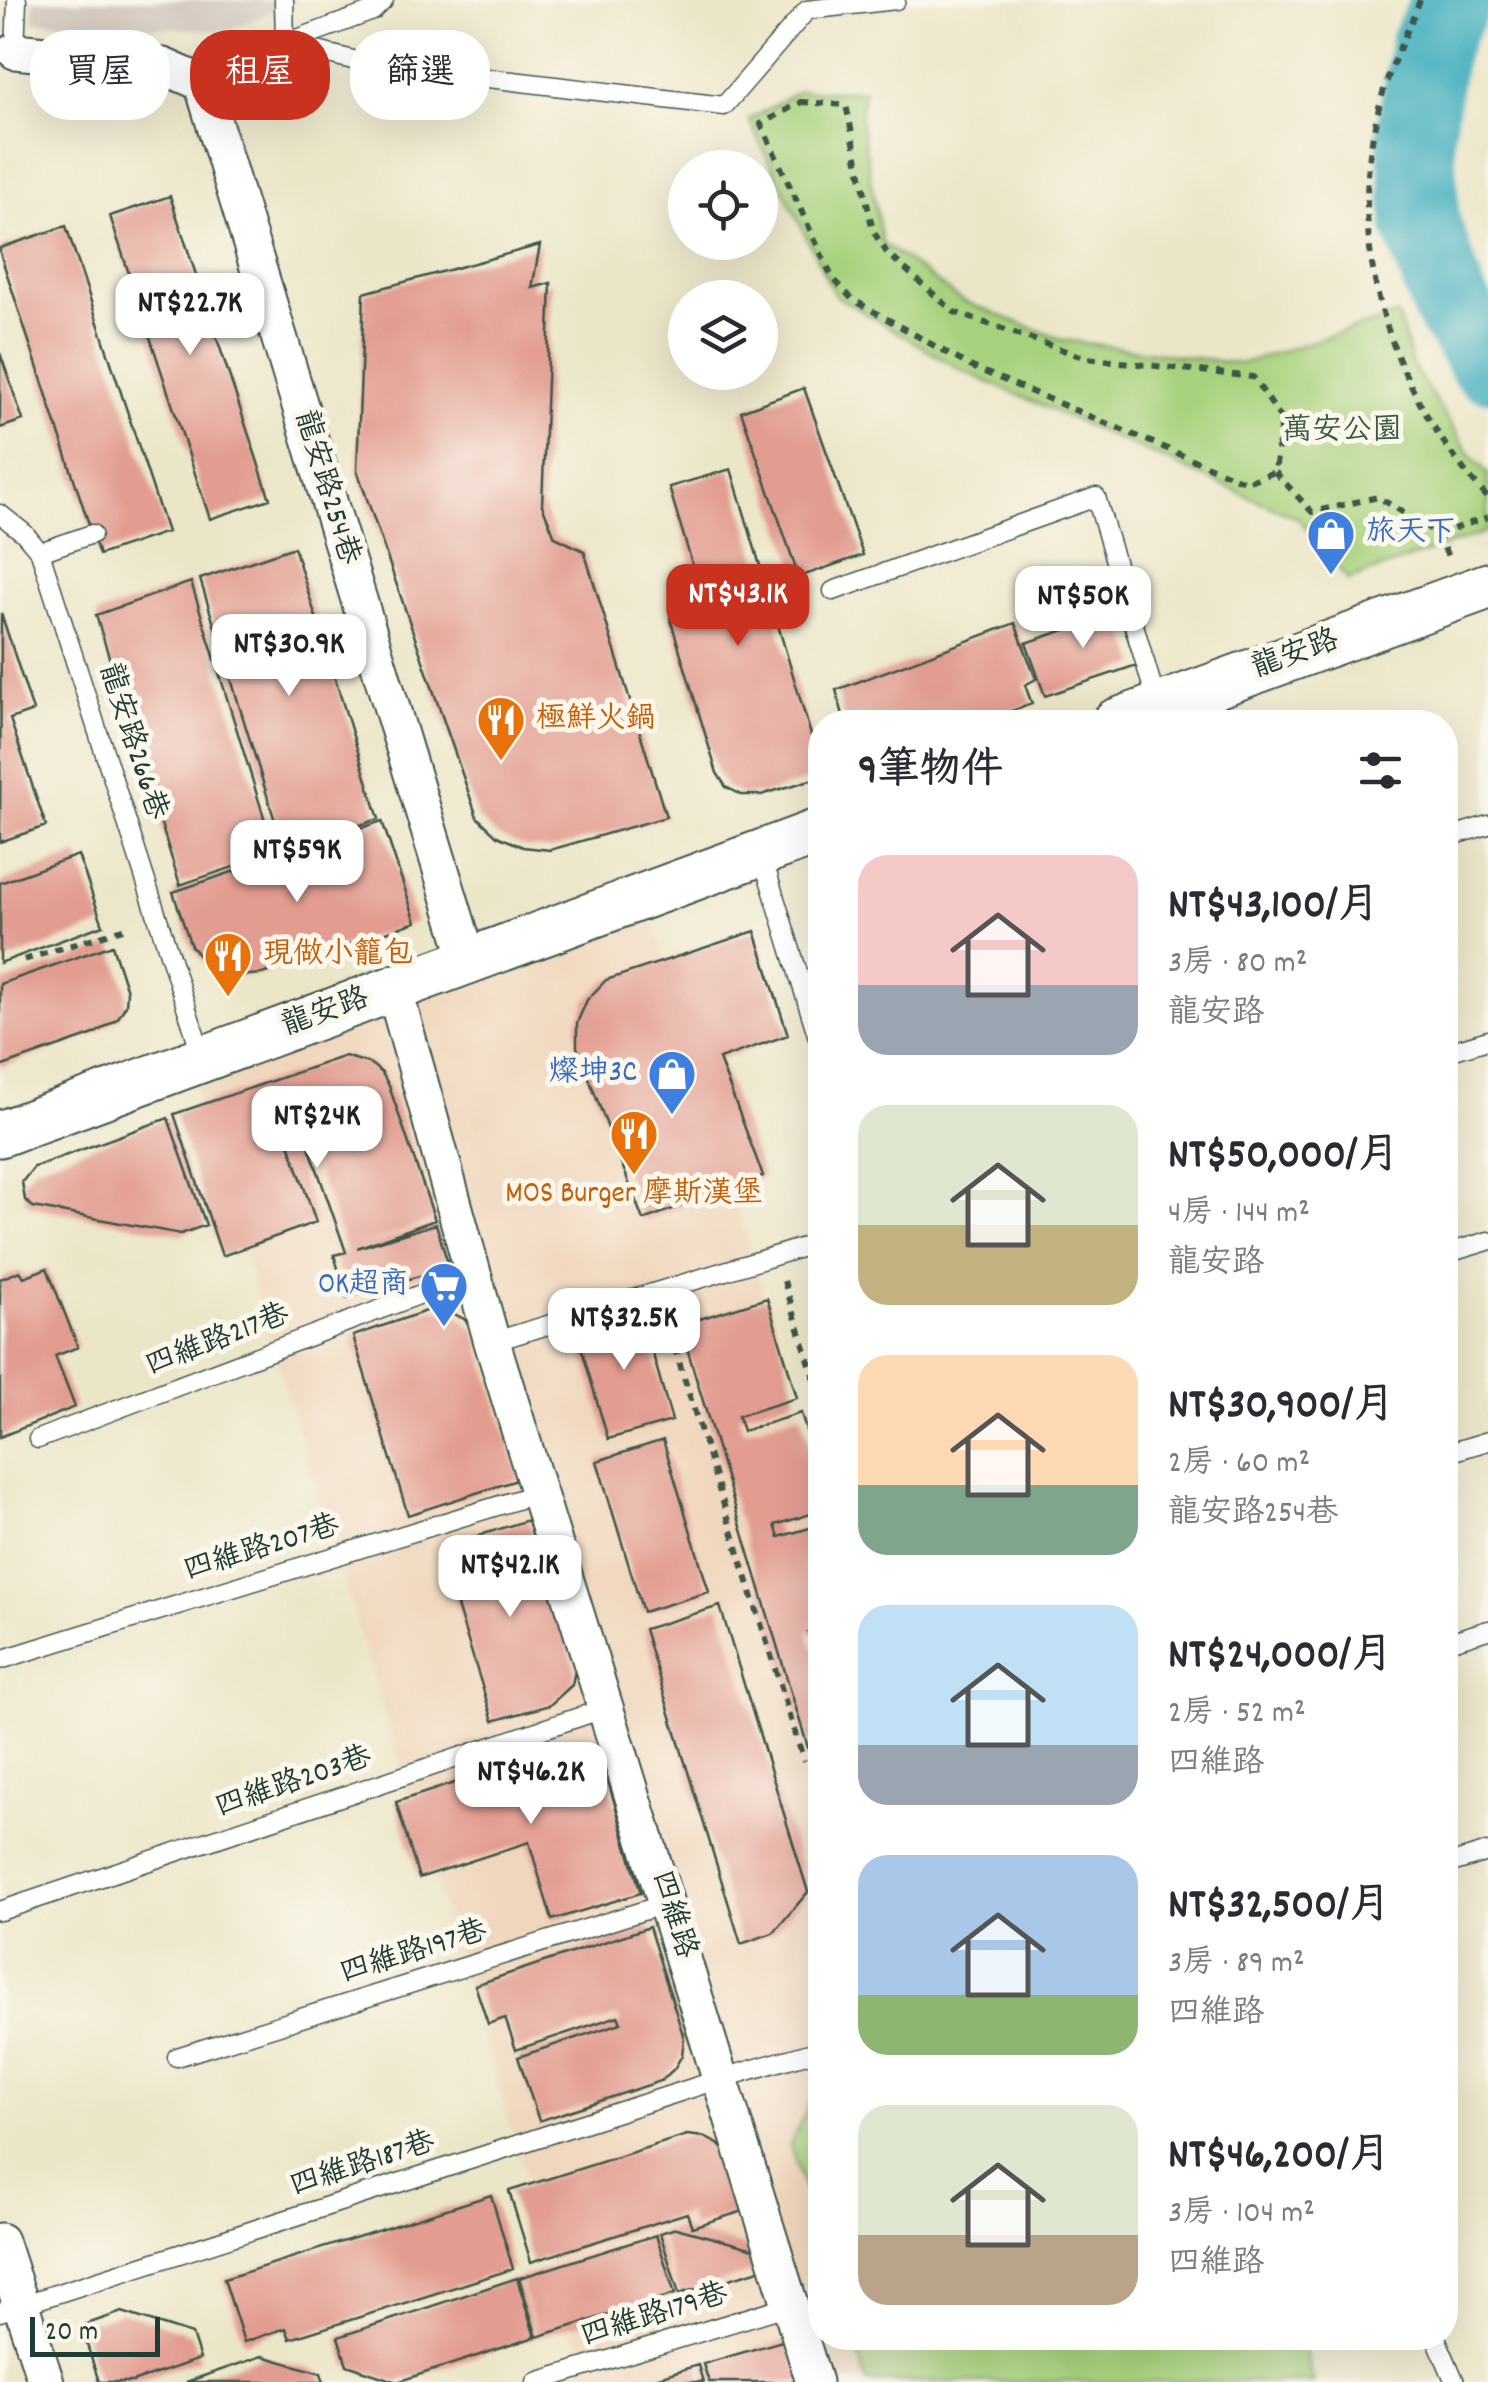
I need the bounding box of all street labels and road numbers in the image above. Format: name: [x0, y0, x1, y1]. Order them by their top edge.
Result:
street label: 龍安路254巷: [281, 405, 369, 571]
street label: 龍安路: [1246, 620, 1346, 692]
street label: 龍安路266巷: [85, 658, 177, 826]
street label: 龍安路: [276, 978, 376, 1050]
street label: 四維路217巷: [140, 1295, 296, 1389]
street label: 四維路207巷: [179, 1506, 345, 1594]
street label: 四維路203巷: [210, 1737, 378, 1831]
street label: 四維路: [638, 1866, 706, 1964]
street label: 四維路197巷: [335, 1911, 493, 1997]
street label: 四維路187巷: [285, 2122, 441, 2210]
street label: 四維路179巷: [576, 2274, 734, 2360]

